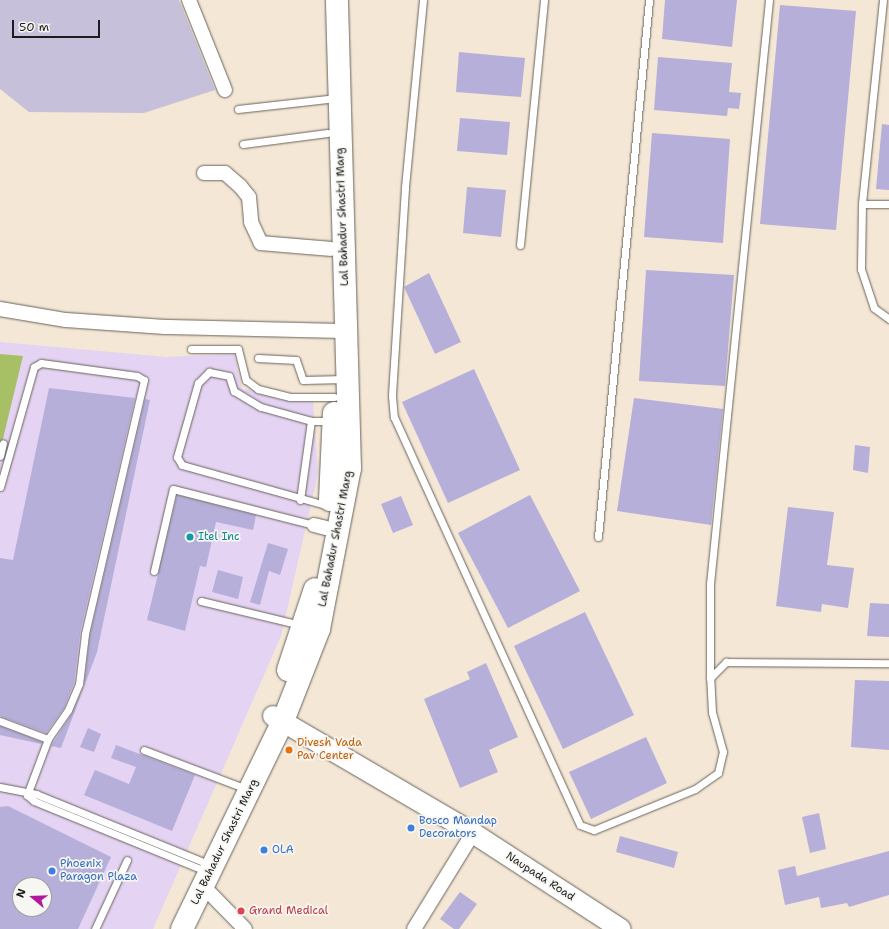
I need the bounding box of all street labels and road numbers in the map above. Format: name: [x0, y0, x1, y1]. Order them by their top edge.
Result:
street label: Lal Bahadur Shastri Marg: [334, 148, 352, 286]
street label: Lal Bahadur Shastri Marg: [316, 470, 356, 608]
street label: Lal Bahadur Shastri Marg: [189, 777, 261, 907]
street label: Naupada Road: [503, 850, 577, 904]

